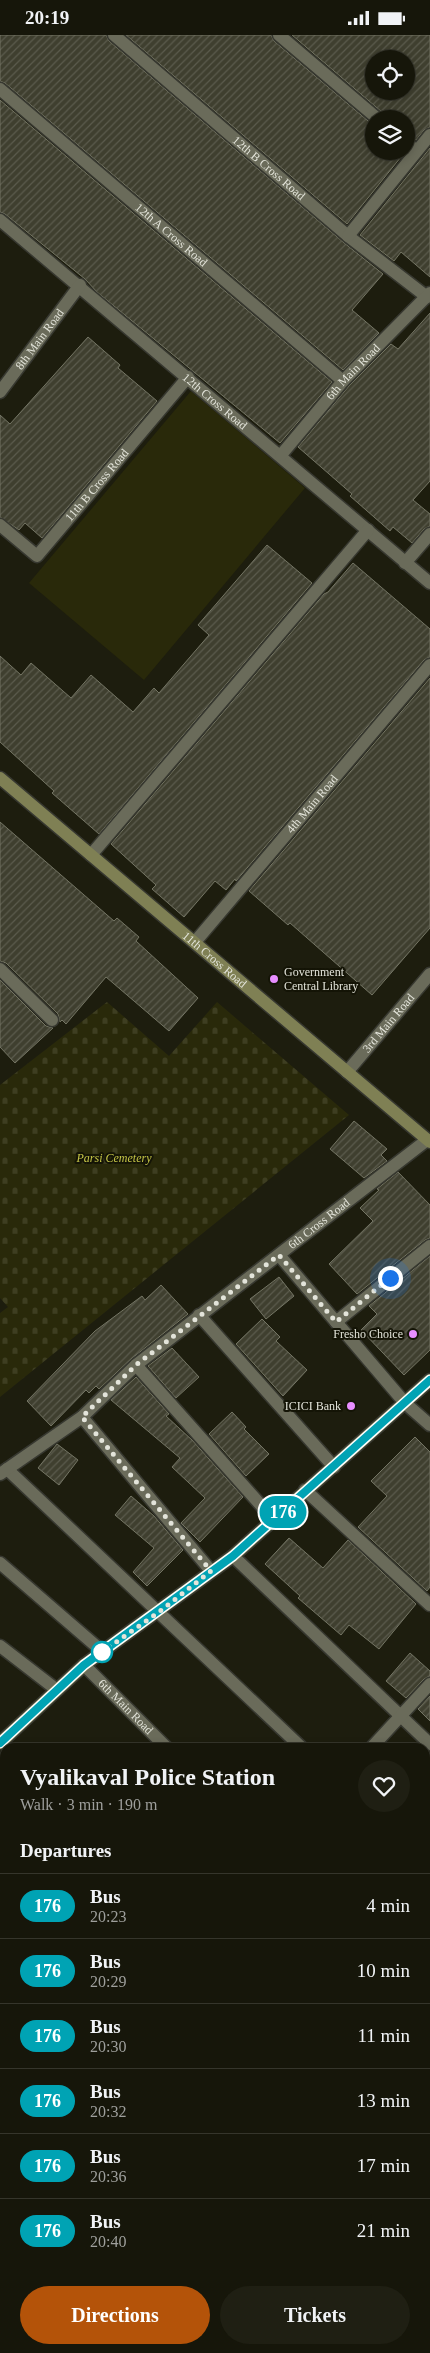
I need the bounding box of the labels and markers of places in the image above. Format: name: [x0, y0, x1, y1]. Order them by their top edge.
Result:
place label: Government Central Library: [284, 965, 358, 993]
marker: Government Central Library: [268, 973, 280, 985]
place label: Fresho Choice: [333, 1327, 403, 1341]
marker: Fresho Choice: [407, 1328, 419, 1340]
place label: ICICI Bank: [285, 1399, 341, 1413]
marker: ICICI Bank: [345, 1400, 357, 1412]
unlabelled marker: [91, 1641, 113, 1663]

